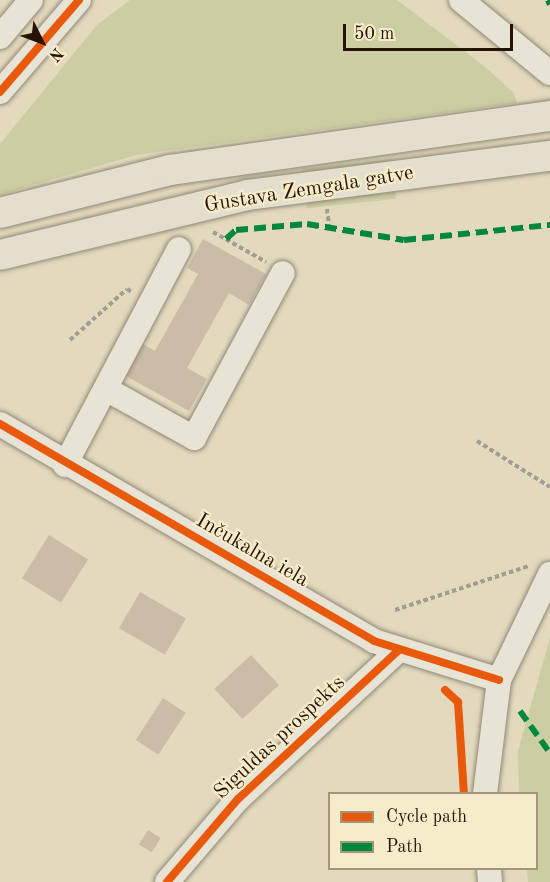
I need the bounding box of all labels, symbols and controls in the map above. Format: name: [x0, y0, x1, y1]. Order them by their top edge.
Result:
north arrow: [12, 12, 72, 72]
scale bar: [346, 12, 516, 50]
text: 50 m: [354, 25, 394, 43]
text: N: [45, 44, 65, 64]
street label: Gustava Zemgala gatve: [202, 161, 416, 219]
street label: Inčukalna iela: [191, 509, 313, 593]
street label: Siguldas prospekts: [209, 671, 351, 805]
legend: [328, 792, 538, 870]
text: Cycle path: [386, 808, 467, 826]
text: Path: [386, 838, 422, 856]

